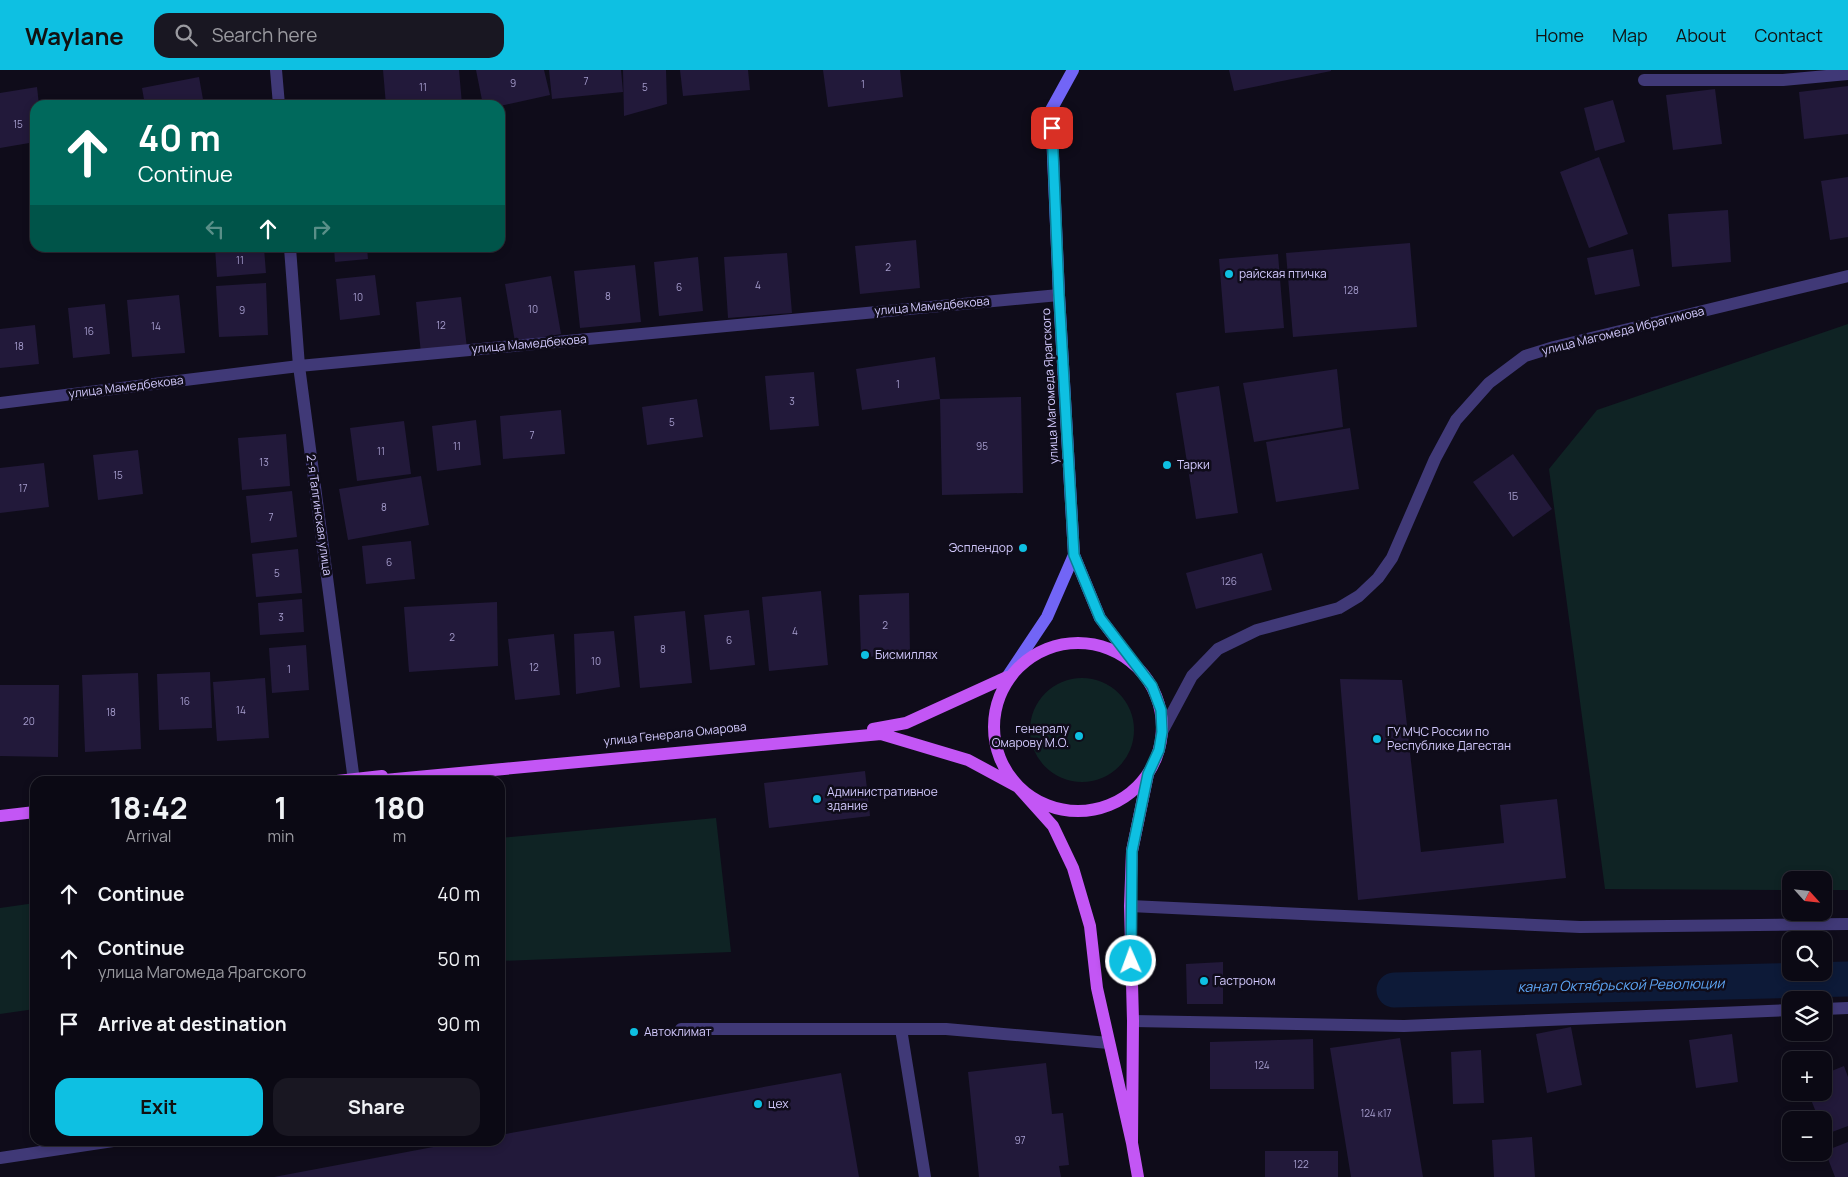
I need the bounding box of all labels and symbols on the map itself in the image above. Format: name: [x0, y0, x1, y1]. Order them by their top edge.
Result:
house number: 7: [583, 74, 589, 88]
house number: 9: [510, 76, 516, 90]
house number: 1: [861, 77, 865, 91]
house number: 11: [419, 80, 427, 94]
house number: 5: [642, 80, 648, 94]
pin: [1031, 107, 1073, 149]
house number: 15: [13, 117, 23, 131]
house number: 11: [236, 253, 244, 267]
house number: 2: [885, 260, 891, 274]
place label: райская птичка: [1239, 265, 1327, 282]
marker: райская птичка: [1223, 268, 1235, 280]
house number: 4: [755, 278, 761, 292]
house number: 6: [676, 280, 682, 294]
house number: 128: [1343, 283, 1359, 297]
house number: 8: [605, 289, 611, 303]
house number: 10: [353, 290, 363, 304]
street label: улица Мамедбекова: [874, 292, 990, 319]
house number: 10: [528, 302, 538, 316]
street label: улица Магомеда Ибрагимова: [1540, 302, 1706, 359]
house number: 9: [239, 303, 245, 317]
street label: улица Магомеда Ярагского: [1037, 308, 1062, 464]
house number: 12: [436, 318, 446, 332]
house number: 14: [151, 319, 161, 333]
house number: 16: [84, 324, 94, 338]
street label: улица Мамедбекова: [471, 330, 587, 357]
house number: 18: [14, 339, 24, 353]
street label: улица Мамедбекова: [68, 371, 184, 402]
house number: 1: [896, 377, 900, 391]
house number: 3: [789, 394, 795, 408]
house number: 5: [669, 415, 675, 429]
house number: 7: [529, 428, 535, 442]
house number: 11: [453, 439, 461, 453]
house number: 95: [976, 439, 988, 453]
house number: 11: [377, 444, 385, 458]
street label: 2-я Талгинская улица: [303, 453, 336, 577]
house number: 13: [259, 455, 269, 469]
place label: Тарки: [1177, 456, 1210, 473]
marker: Тарки: [1161, 459, 1173, 471]
house number: 15: [113, 468, 123, 482]
house number: 17: [19, 481, 27, 495]
house number: 1Б: [1508, 489, 1518, 503]
house number: 8: [381, 500, 387, 514]
house number: 7: [268, 510, 274, 524]
place label: Эсплендор: [949, 539, 1013, 556]
marker: Эсплендор: [1017, 542, 1029, 554]
house number: 6: [386, 555, 392, 569]
house number: 5: [274, 566, 280, 580]
house number: 126: [1221, 574, 1237, 588]
house number: 3: [278, 610, 284, 624]
house number: 2: [882, 618, 888, 632]
house number: 4: [792, 624, 798, 638]
house number: 2: [449, 630, 455, 644]
house number: 6: [726, 633, 732, 647]
house number: 8: [660, 642, 666, 656]
place label: Бисмиллях: [875, 646, 938, 663]
marker: Бисмиллях: [859, 649, 871, 661]
house number: 10: [591, 654, 601, 668]
house number: 12: [529, 660, 539, 674]
house number: 1: [287, 662, 291, 676]
house number: 16: [180, 694, 190, 708]
house number: 14: [236, 703, 246, 717]
house number: 18: [106, 705, 116, 719]
house number: 20: [23, 714, 35, 728]
street label: улица Генерала Омарова: [603, 718, 747, 749]
place label: генералу Омарову М.О.: [992, 720, 1070, 751]
place label: ГУ МЧС России по Республике Дагестан: [1387, 723, 1511, 754]
marker: генералу Омарову М.О.: [1073, 730, 1085, 742]
marker: ГУ МЧС России по Республике Дагестан: [1371, 733, 1383, 745]
place label: Административное здание: [827, 783, 938, 814]
marker: Административное здание: [811, 793, 823, 805]
north arrow: [1782, 871, 1832, 921]
position arrow: [1104, 934, 1156, 986]
place label: Гастроном: [1214, 972, 1275, 989]
water label: канал Октябрьской Революции: [1517, 973, 1726, 996]
marker: Гастроном: [1198, 975, 1210, 987]
place label: Автоклимат: [644, 1023, 712, 1040]
marker: Автоклимат: [628, 1026, 640, 1038]
house number: 124: [1254, 1058, 1270, 1072]
place label: цех: [768, 1095, 789, 1112]
marker: цех: [752, 1098, 764, 1110]
house number: 124 к17: [1360, 1106, 1392, 1120]
house number: 97: [1014, 1133, 1026, 1147]
house number: 122: [1293, 1157, 1309, 1171]

